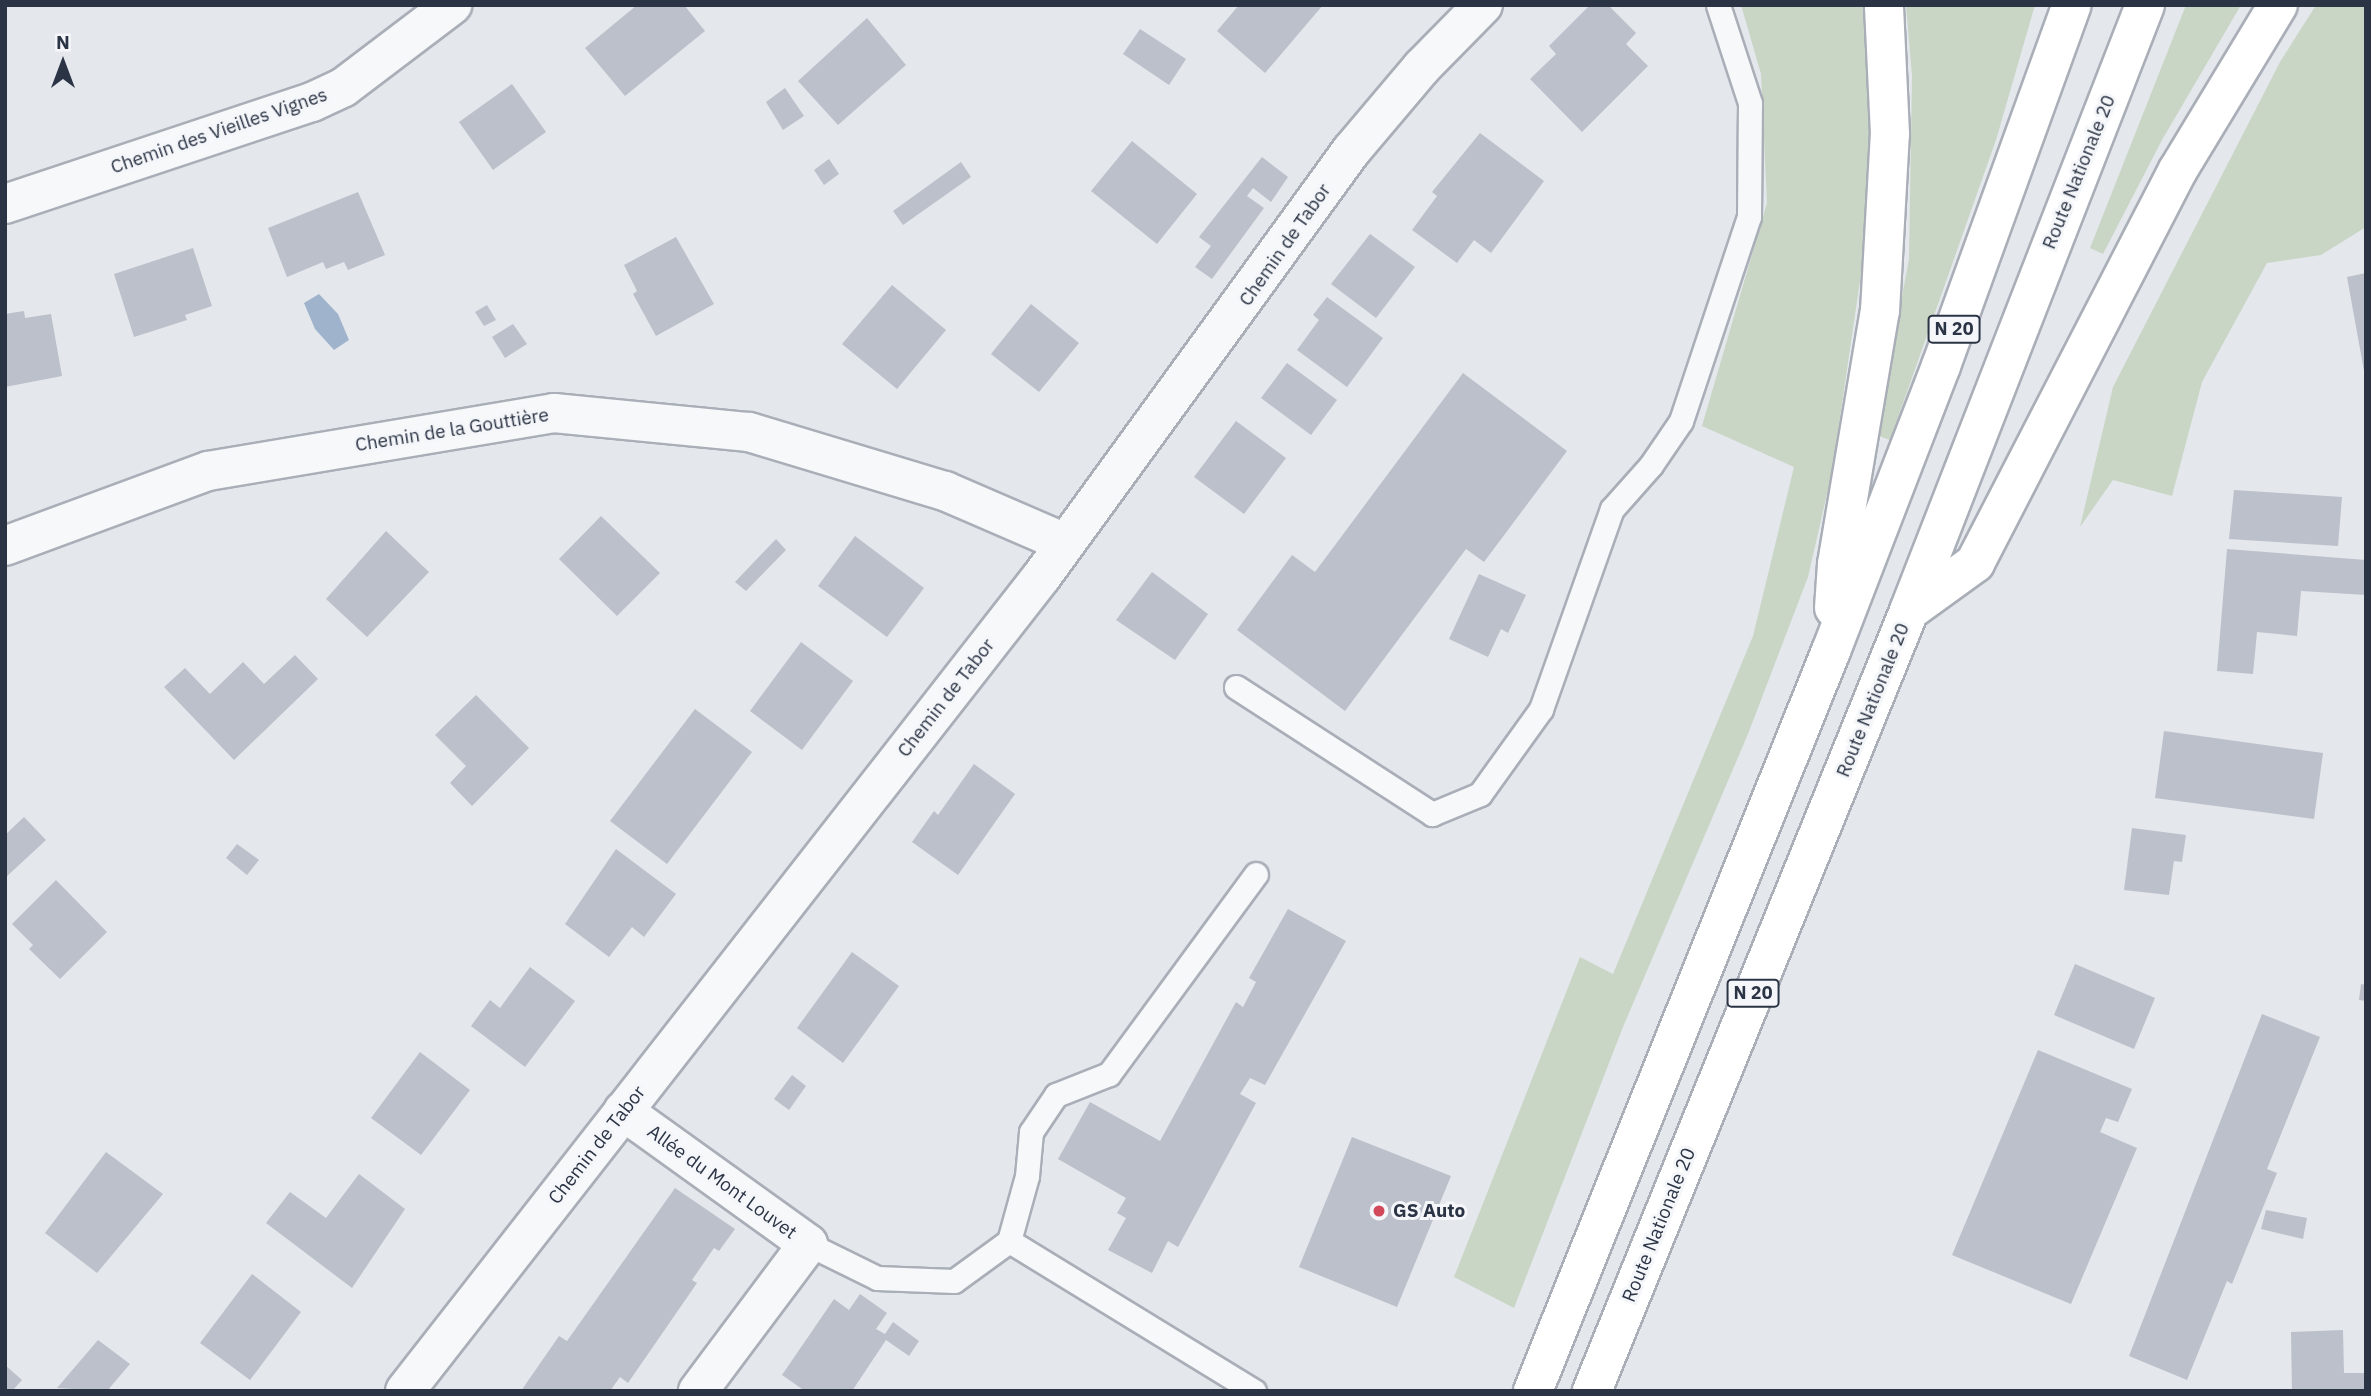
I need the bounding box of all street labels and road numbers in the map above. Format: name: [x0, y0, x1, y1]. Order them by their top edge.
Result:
street label: Chemin des Vieilles Vignes: [108, 83, 330, 179]
street label: Route Nationale 20: [2038, 92, 2120, 252]
street label: Chemin de Tabor: [1234, 180, 1336, 310]
road number: N 20: [1926, 314, 1982, 344]
street label: Chemin de la Gouttière: [354, 403, 550, 457]
street label: Route Nationale 20: [1832, 620, 1914, 780]
street label: Chemin de Tabor: [893, 634, 999, 762]
road number: N 20: [1725, 978, 1781, 1008]
street label: Chemin de Tabor: [544, 1081, 650, 1209]
street label: Allée du Mont Louvet: [643, 1120, 801, 1244]
street label: Route Nationale 20: [1618, 1145, 1700, 1305]

